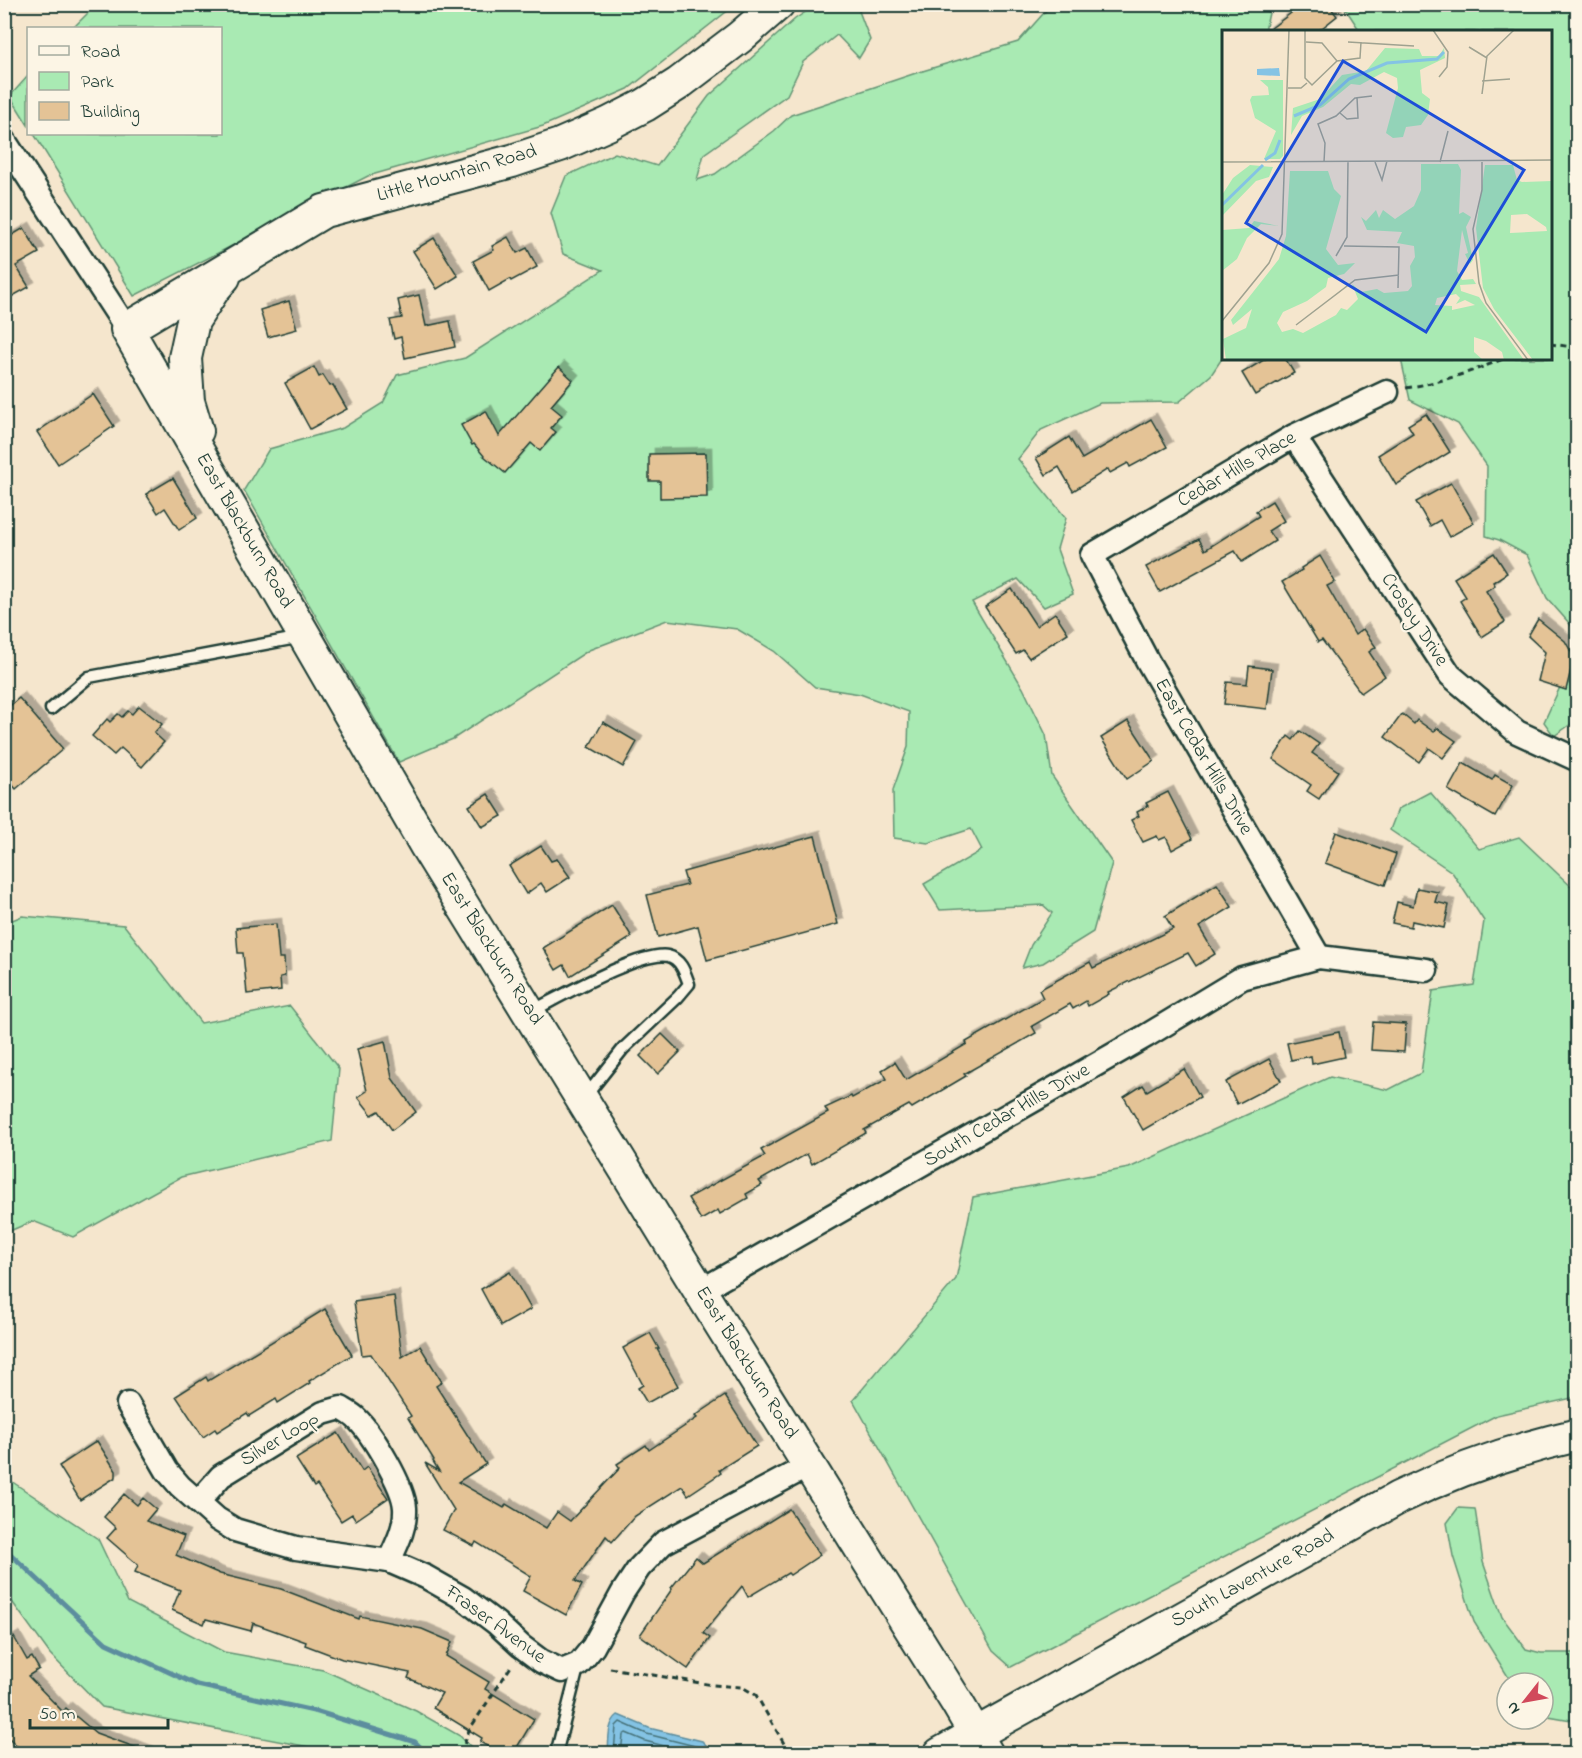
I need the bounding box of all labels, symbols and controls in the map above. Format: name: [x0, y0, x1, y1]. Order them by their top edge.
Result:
legend: [27, 27, 222, 135]
inset map: [1222, 30, 1552, 360]
text: Road: [81, 40, 120, 66]
text: Park: [81, 70, 114, 96]
text: Building: [80, 100, 140, 127]
street label: Little Mountain Road: [374, 137, 540, 211]
street label: Cedar Hills Place: [1172, 424, 1302, 516]
street label: East Blackburn Road: [188, 448, 300, 614]
street label: Crosby Drive: [1373, 568, 1455, 672]
street label: East Cedar Hills Drive: [1146, 673, 1260, 841]
street label: East Blackburn Road: [432, 867, 550, 1031]
street label: South Cedar Hills Drive: [918, 1056, 1096, 1176]
street label: East Blackburn Road: [687, 1281, 805, 1445]
street label: Silver Loop: [235, 1405, 325, 1475]
street label: South Laventure Road: [1166, 1522, 1340, 1636]
street label: Fraser Avenue: [438, 1578, 551, 1672]
north arrow: [1495, 1671, 1555, 1731]
scale bar: [30, 1692, 168, 1730]
text: N: [1501, 1697, 1527, 1719]
text: 50 m: [39, 1702, 76, 1728]

